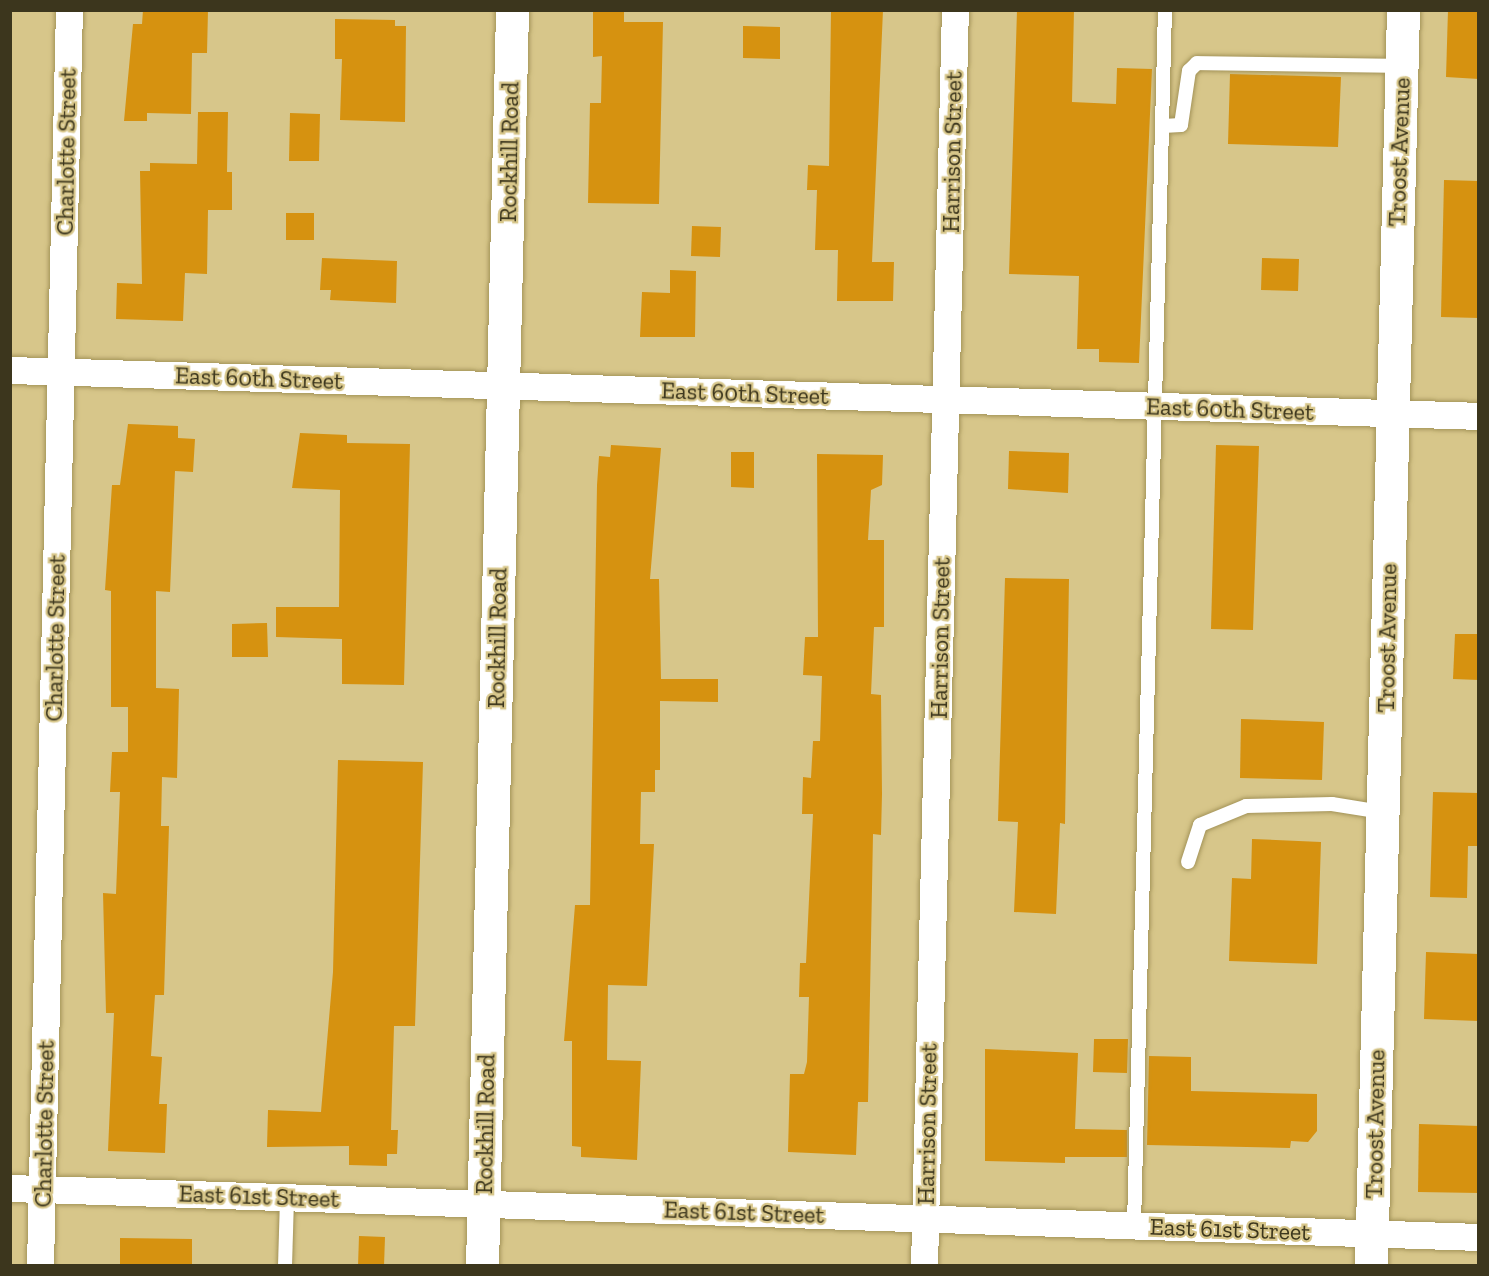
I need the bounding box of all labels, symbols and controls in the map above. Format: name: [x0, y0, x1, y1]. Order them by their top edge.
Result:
street label: Charlotte Street: [50, 68, 82, 236]
street label: Harrison Street: [936, 71, 968, 233]
street label: Troost Avenue: [1382, 76, 1416, 228]
street label: Rockhill Road: [493, 82, 525, 222]
street label: East 60th Street: [174, 361, 344, 395]
street label: East 60th Street: [660, 376, 830, 410]
street label: East 60th Street: [1145, 392, 1315, 426]
street label: Charlotte Street: [39, 554, 71, 722]
street label: Harrison Street: [924, 557, 956, 719]
street label: Troost Avenue: [1371, 563, 1403, 713]
street label: Rockhill Road: [481, 568, 513, 708]
street label: Charlotte Street: [28, 1040, 60, 1208]
street label: Harrison Street: [911, 1043, 943, 1205]
street label: Troost Avenue: [1359, 1049, 1391, 1199]
street label: Rockhill Road: [469, 1054, 501, 1194]
street label: East 61st Street: [178, 1179, 340, 1213]
street label: East 61st Street: [663, 1195, 825, 1229]
street label: East 61st Street: [1149, 1212, 1311, 1246]

